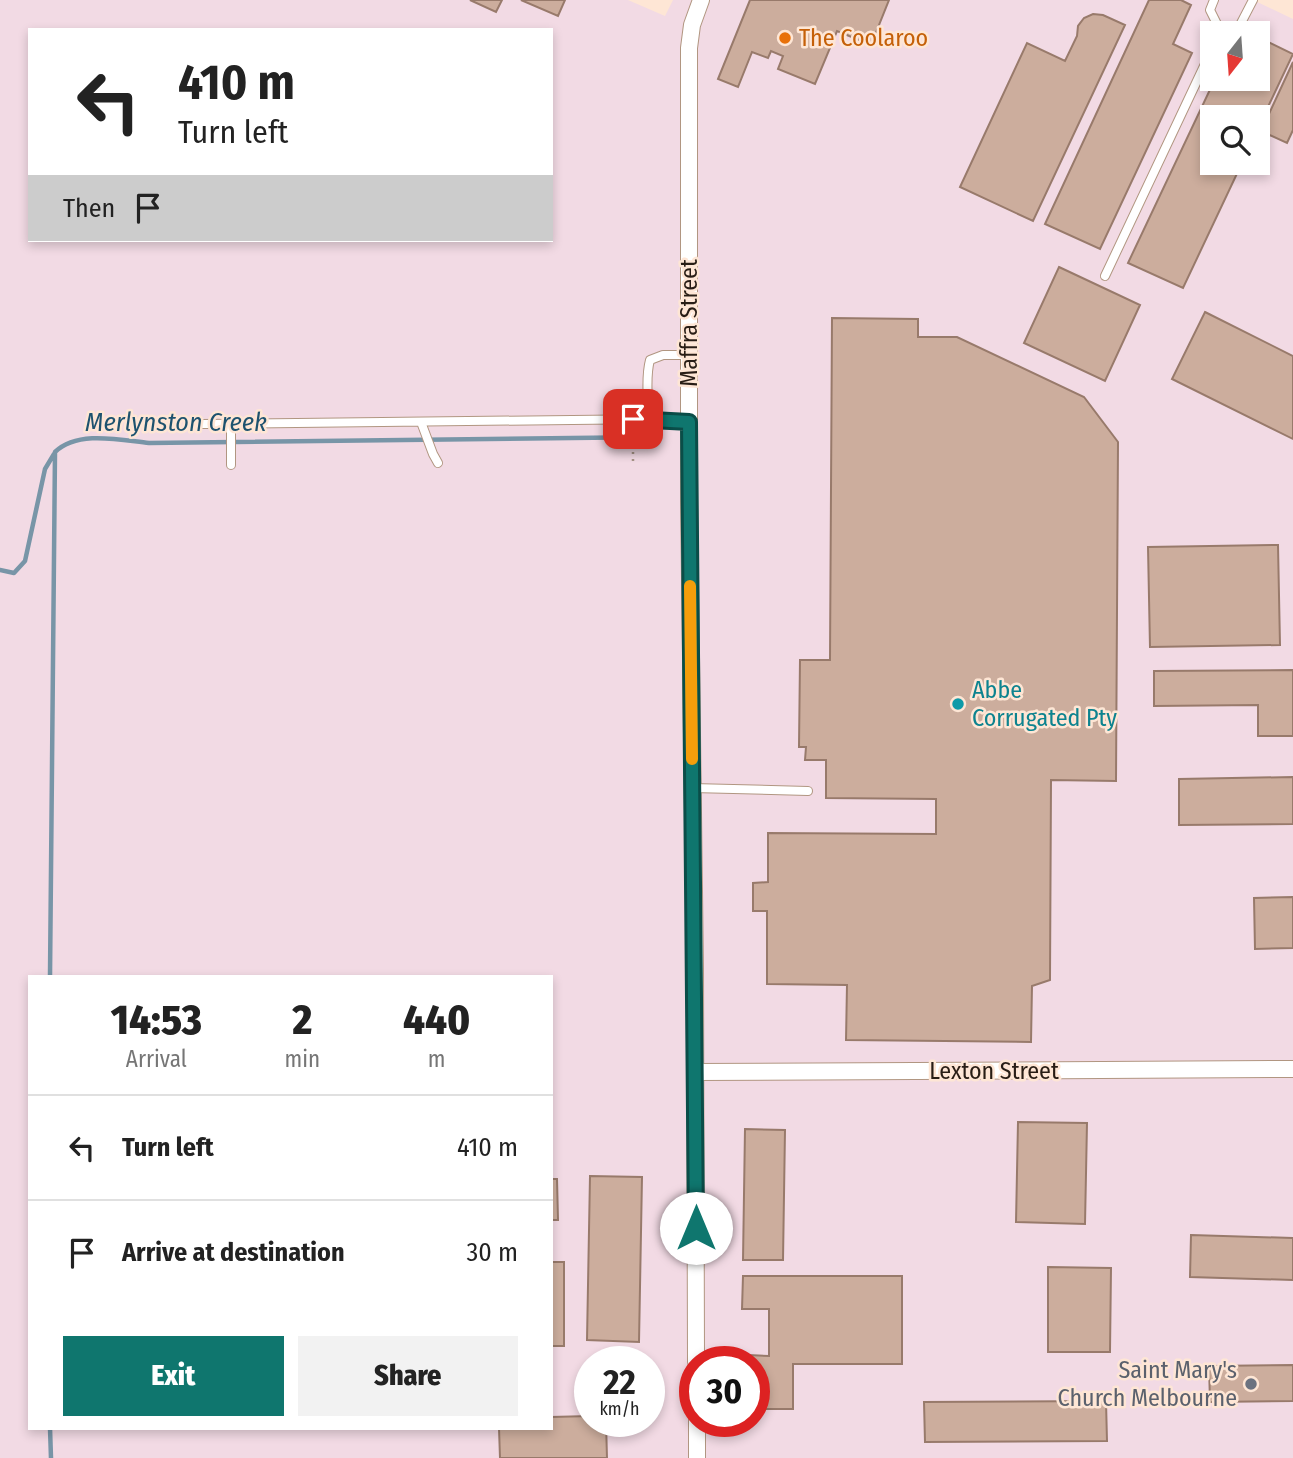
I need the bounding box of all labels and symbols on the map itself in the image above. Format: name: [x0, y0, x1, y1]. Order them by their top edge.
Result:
north arrow: [1200, 21, 1270, 91]
place label: The Coolaroo: [799, 24, 928, 52]
marker: The Coolaroo: [777, 30, 793, 46]
street label: Maffra Street: [675, 259, 703, 387]
pin: [603, 389, 663, 449]
water label: Merlynston Creek: [85, 407, 267, 438]
place label: Abbe Corrugated Pty: [972, 676, 1117, 732]
marker: Abbe Corrugated Pty: [950, 696, 966, 712]
street label: Lexton Street: [929, 1057, 1059, 1085]
position arrow: [659, 1191, 733, 1265]
speed limit sign: 30: [679, 1346, 770, 1437]
place label: Saint Mary's Church Melbourne: [1058, 1356, 1237, 1412]
marker: Saint Mary's Church Melbourne: [1243, 1376, 1259, 1392]

